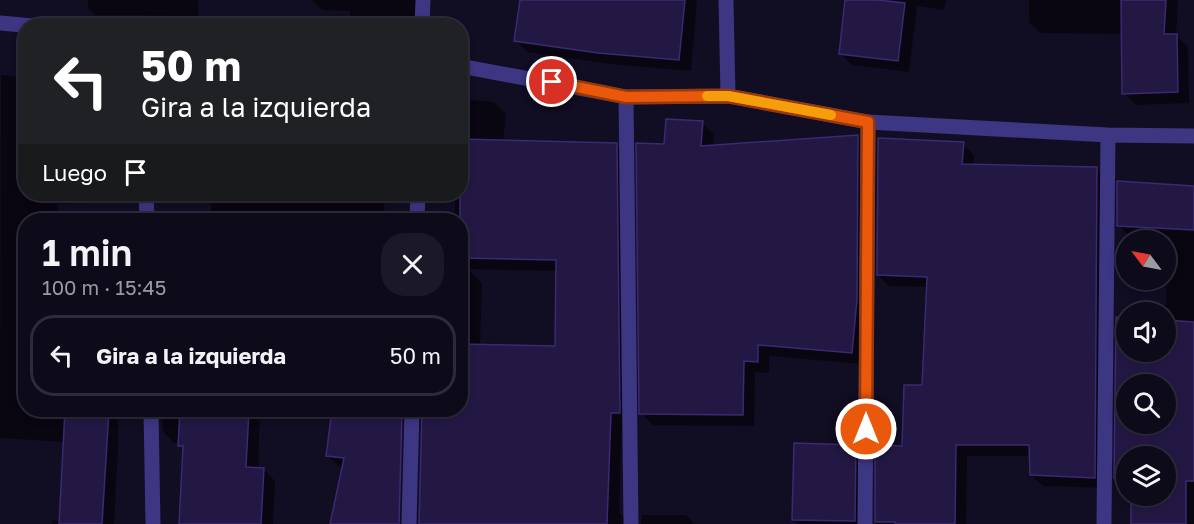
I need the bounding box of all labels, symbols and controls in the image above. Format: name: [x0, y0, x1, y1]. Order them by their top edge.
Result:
text: 50 m: [141, 40, 241, 90]
icon: left: [42, 42, 120, 120]
pin: [526, 56, 577, 107]
icon: arrive: [535, 65, 568, 98]
text: Gira a la izquierda: [141, 91, 371, 123]
icon: arrive: [119, 156, 152, 189]
text: Luego: [42, 159, 107, 186]
north arrow: [1116, 230, 1176, 290]
map controls: [1116, 230, 1176, 506]
text: 1 min: [42, 231, 132, 274]
button: close: [381, 233, 444, 296]
text: 100 m · 15:45: [42, 275, 166, 299]
button: sound: [1116, 302, 1176, 362]
icon: left: [45, 339, 78, 372]
text: Gira a la izquierda: [96, 342, 286, 369]
text: 50 m: [390, 342, 441, 369]
button: search: [1116, 374, 1176, 434]
position arrow: [834, 397, 898, 461]
button: layers: [1116, 446, 1176, 506]

